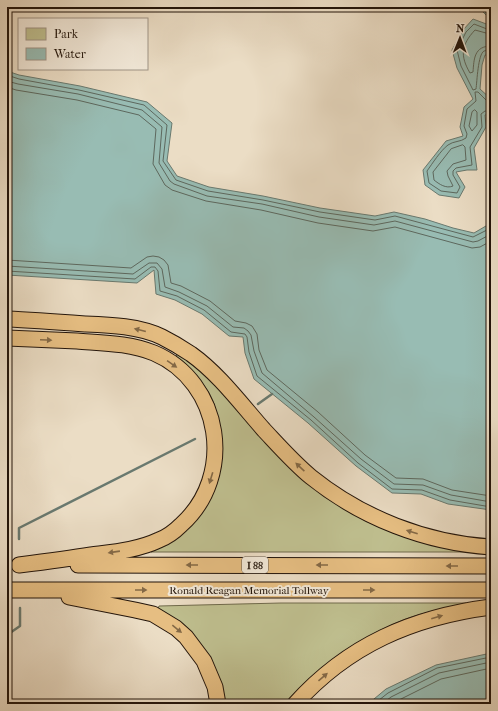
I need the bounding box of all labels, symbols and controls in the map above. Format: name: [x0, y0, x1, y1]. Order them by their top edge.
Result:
legend: [18, 18, 148, 70]
north arrow: [440, 18, 480, 58]
text: N: [456, 22, 465, 35]
text: Park: [54, 27, 79, 41]
text: Water: [53, 47, 87, 61]
one-way arrow: [134, 327, 146, 333]
one-way arrow: [40, 337, 53, 343]
one-way arrow: [166, 360, 177, 368]
one-way arrow: [295, 463, 305, 472]
one-way arrow: [208, 473, 214, 485]
one-way arrow: [405, 529, 417, 535]
one-way arrow: [108, 549, 120, 555]
road number: I 88: [242, 557, 268, 573]
one-way arrow: [185, 562, 198, 568]
one-way arrow: [315, 562, 328, 568]
one-way arrow: [445, 563, 458, 569]
street label: Ronald Reagan Memorial Tollway: [169, 584, 330, 597]
one-way arrow: [135, 587, 148, 593]
one-way arrow: [363, 587, 376, 593]
one-way arrow: [431, 614, 443, 620]
one-way arrow: [171, 625, 182, 633]
one-way arrow: [317, 672, 328, 681]

